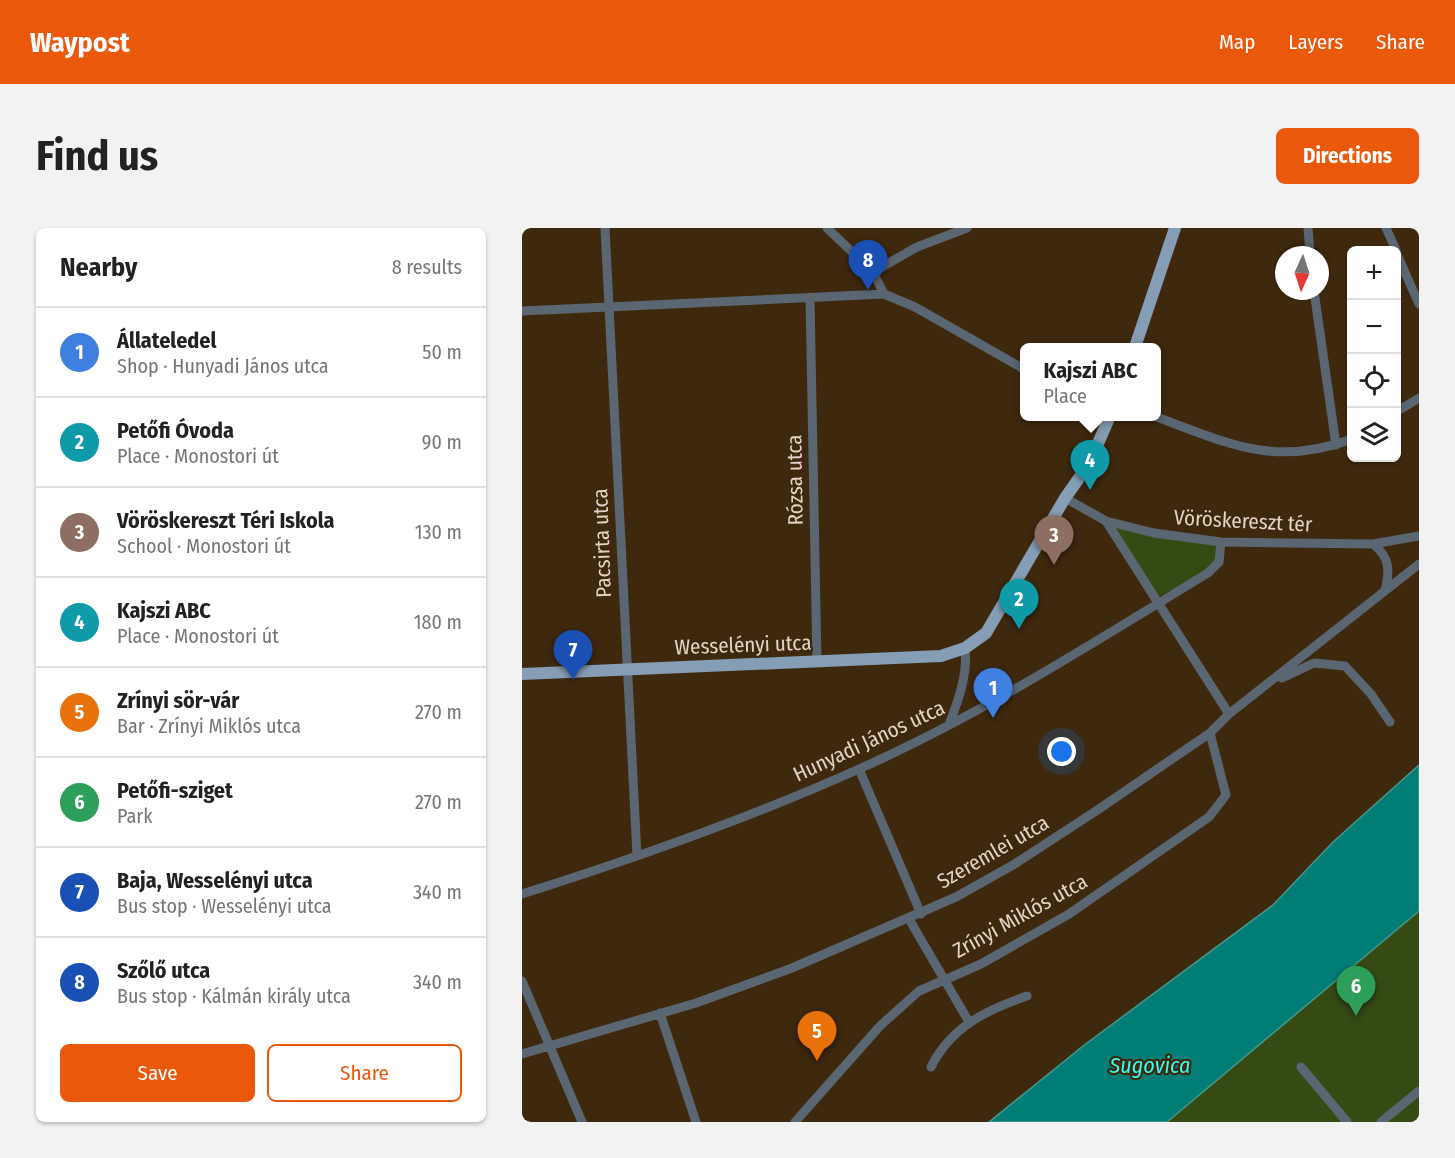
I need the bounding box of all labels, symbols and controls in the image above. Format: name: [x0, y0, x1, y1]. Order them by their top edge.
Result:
text: Waypost: [30, 26, 130, 59]
text: Map: [1219, 29, 1255, 55]
text: Layers: [1288, 29, 1343, 55]
text: Share: [1376, 29, 1425, 55]
button: Directions: [1276, 128, 1419, 184]
text: Find us: [36, 131, 158, 181]
pin: 8: [848, 241, 888, 290]
north arrow: [1275, 246, 1329, 300]
map controls: [1347, 246, 1401, 462]
button: +: [1347, 246, 1401, 300]
text: Nearby: [60, 252, 137, 283]
text: 8 results: [392, 255, 462, 279]
button: −: [1347, 300, 1401, 354]
text: Állateledel: [117, 327, 216, 354]
text: 1: [75, 340, 84, 364]
text: 50 m: [422, 340, 462, 364]
popup: [1020, 343, 1161, 421]
text: Shop · Hunyadi János utca: [117, 354, 329, 378]
button: locate: [1347, 354, 1401, 408]
text: Kajszi ABC: [1044, 357, 1137, 384]
text: Place: [1044, 384, 1087, 408]
button: layers: [1347, 408, 1401, 462]
text: Petőfi Óvoda: [117, 417, 234, 444]
text: 2: [75, 430, 84, 454]
text: 90 m: [422, 430, 462, 454]
street label: Rózsa utca: [781, 434, 809, 526]
pin: 4: [1070, 440, 1110, 490]
text: Place · Monostori út: [117, 444, 279, 468]
street label: Pacsirta utca: [587, 488, 617, 598]
street label: Vöröskereszt tér: [1173, 504, 1313, 538]
text: Vöröskereszt Téri Iskola: [117, 507, 334, 534]
pin: 3: [1034, 516, 1074, 565]
text: 3: [75, 520, 84, 544]
text: 130 m: [415, 520, 462, 544]
text: School · Monostori út: [117, 534, 291, 558]
pin: 2: [1000, 580, 1038, 629]
text: Kajszi ABC: [117, 597, 211, 624]
text: 4: [74, 610, 85, 634]
text: 180 m: [414, 610, 462, 634]
text: Place · Monostori út: [117, 624, 279, 648]
pin: 7: [554, 630, 592, 680]
street label: Wesselényi utca: [674, 630, 812, 660]
pin: 1: [974, 668, 1012, 718]
text: Zrínyi sör-vár: [117, 687, 239, 714]
street label: Hunyadi János utca: [789, 695, 949, 787]
text: 5: [75, 700, 84, 724]
text: 270 m: [415, 700, 462, 724]
text: Bar · Zrínyi Miklós utca: [117, 714, 301, 738]
your location: [1047, 737, 1076, 766]
text: Petőfi-sziget: [117, 777, 233, 804]
text: 6: [74, 790, 85, 814]
text: 270 m: [415, 790, 462, 814]
text: Park: [117, 804, 153, 828]
street label: Szeremlei utca: [933, 810, 1053, 894]
text: Baja, Wesselényi utca: [117, 867, 313, 894]
street label: Zrínyi Miklós utca: [948, 868, 1092, 964]
text: 7: [75, 880, 84, 904]
text: 340 m: [413, 880, 462, 904]
text: Bus stop · Wesselényi utca: [117, 894, 332, 918]
text: Szőlő utca: [117, 957, 210, 984]
pin: 6: [1336, 966, 1376, 1016]
text: 8: [74, 970, 85, 994]
text: 340 m: [413, 970, 462, 994]
text: Bus stop · Kálmán király utca: [117, 984, 351, 1008]
pin: 5: [798, 1012, 836, 1061]
button: Save: [60, 1044, 255, 1102]
button: Share: [267, 1044, 462, 1102]
water label: Sugovica: [1109, 1052, 1190, 1079]

